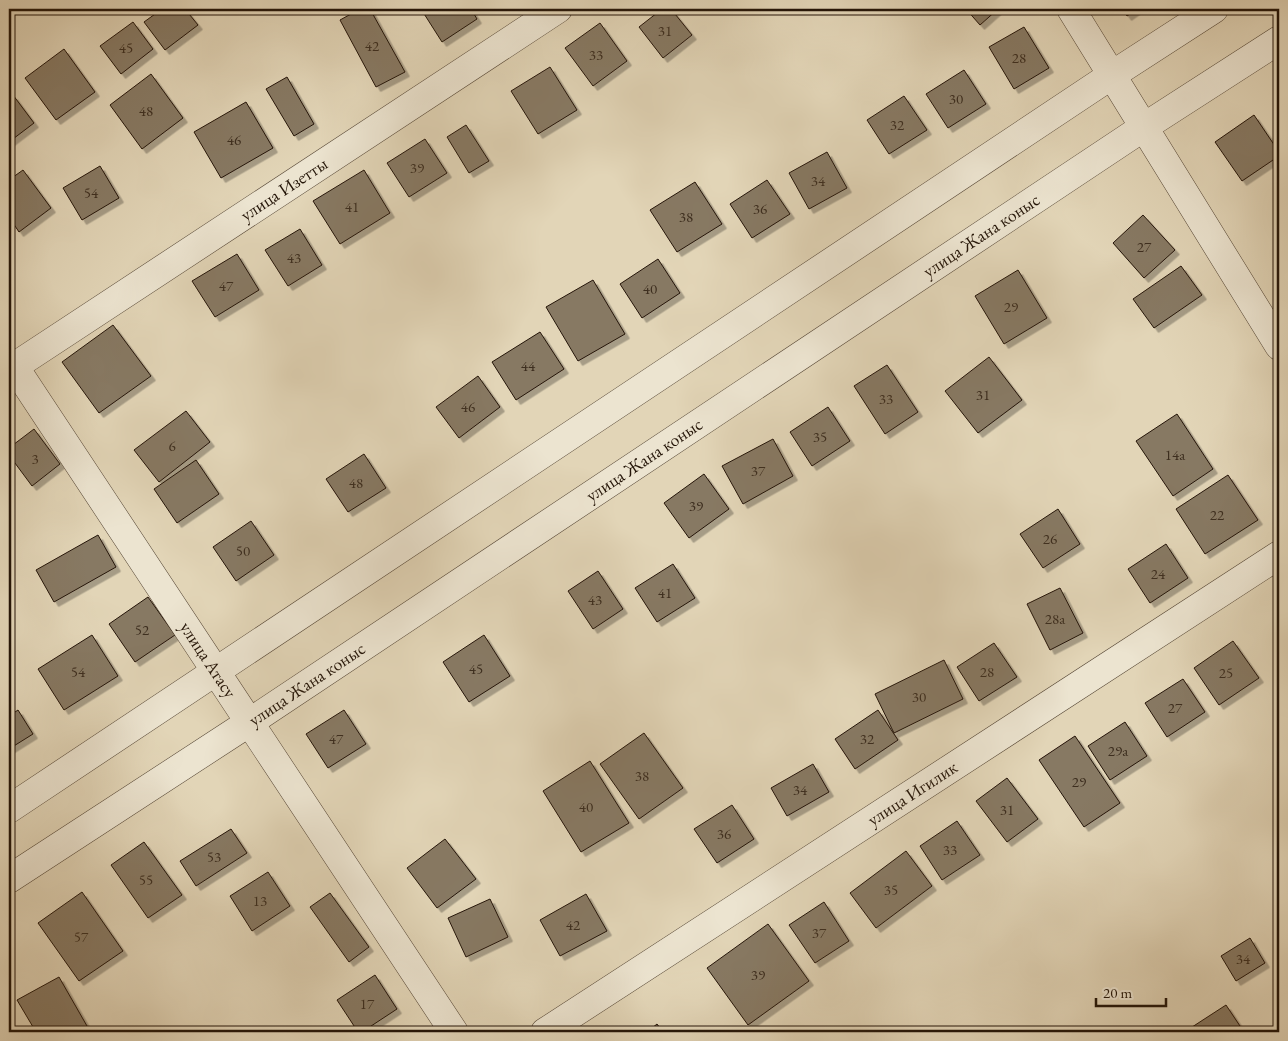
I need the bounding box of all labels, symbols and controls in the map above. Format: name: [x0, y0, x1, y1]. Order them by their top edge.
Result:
house number: 31: [658, 21, 672, 40]
house number: 42: [365, 36, 380, 55]
house number: 45: [119, 38, 133, 57]
house number: 33: [589, 45, 603, 64]
house number: 28: [1012, 48, 1026, 67]
house number: 30: [949, 89, 963, 108]
house number: 48: [139, 101, 153, 120]
house number: 32: [890, 115, 905, 134]
house number: 46: [227, 130, 241, 149]
street label: улица Изетты: [236, 152, 332, 226]
house number: 39: [410, 158, 424, 177]
house number: 34: [811, 171, 826, 190]
house number: 54: [84, 183, 99, 202]
street label: улица Жана коныс: [918, 188, 1044, 282]
house number: 41: [345, 197, 359, 216]
house number: 36: [753, 199, 767, 218]
house number: 38: [679, 207, 693, 226]
house number: 27: [1137, 237, 1152, 256]
house number: 43: [287, 248, 301, 267]
house number: 47: [219, 276, 234, 295]
house number: 40: [643, 279, 657, 298]
house number: 29: [1004, 297, 1018, 316]
house number: 44: [521, 356, 536, 375]
house number: 31: [976, 385, 990, 404]
house number: 33: [879, 389, 893, 408]
house number: 46: [461, 397, 475, 416]
street label: улица Жана коныс: [581, 412, 707, 506]
house number: 35: [813, 427, 827, 446]
house number: 6: [168, 436, 176, 455]
house number: 14а: [1165, 445, 1185, 464]
house number: 3: [31, 449, 39, 468]
house number: 37: [751, 461, 766, 480]
house number: 48: [349, 473, 363, 492]
house number: 39: [689, 496, 703, 515]
house number: 22: [1210, 505, 1225, 524]
house number: 26: [1043, 529, 1057, 548]
house number: 50: [236, 541, 250, 560]
house number: 24: [1151, 564, 1166, 583]
house number: 41: [658, 583, 672, 602]
house number: 43: [588, 590, 602, 609]
house number: 28а: [1045, 609, 1065, 628]
street label: улица Атасу: [175, 617, 242, 702]
house number: 52: [135, 620, 150, 639]
street label: улица Жана коныс: [244, 637, 369, 731]
house number: 45: [469, 659, 483, 678]
house number: 54: [71, 662, 86, 681]
house number: 28: [980, 662, 994, 681]
house number: 25: [1219, 663, 1233, 682]
house number: 30: [912, 687, 926, 706]
house number: 27: [1168, 698, 1183, 717]
house number: 47: [329, 729, 344, 748]
house number: 32: [860, 729, 875, 748]
house number: 29а: [1108, 741, 1128, 760]
street label: улица Игилик: [863, 755, 962, 831]
house number: 38: [635, 766, 649, 785]
house number: 29: [1072, 772, 1086, 791]
house number: 34: [793, 780, 808, 799]
house number: 40: [579, 797, 593, 816]
house number: 31: [1000, 800, 1014, 819]
house number: 36: [717, 824, 731, 843]
house number: 33: [943, 840, 957, 859]
house number: 53: [207, 847, 221, 866]
house number: 55: [139, 870, 153, 889]
house number: 35: [884, 880, 898, 899]
house number: 13: [253, 891, 267, 910]
house number: 42: [566, 915, 581, 934]
house number: 37: [812, 923, 827, 942]
house number: 57: [74, 927, 89, 946]
house number: 34: [1236, 949, 1251, 968]
house number: 39: [751, 965, 765, 984]
scale bar: [1096, 976, 1166, 1008]
text: 20 m: [1103, 983, 1132, 1002]
house number: 17: [360, 994, 375, 1013]

